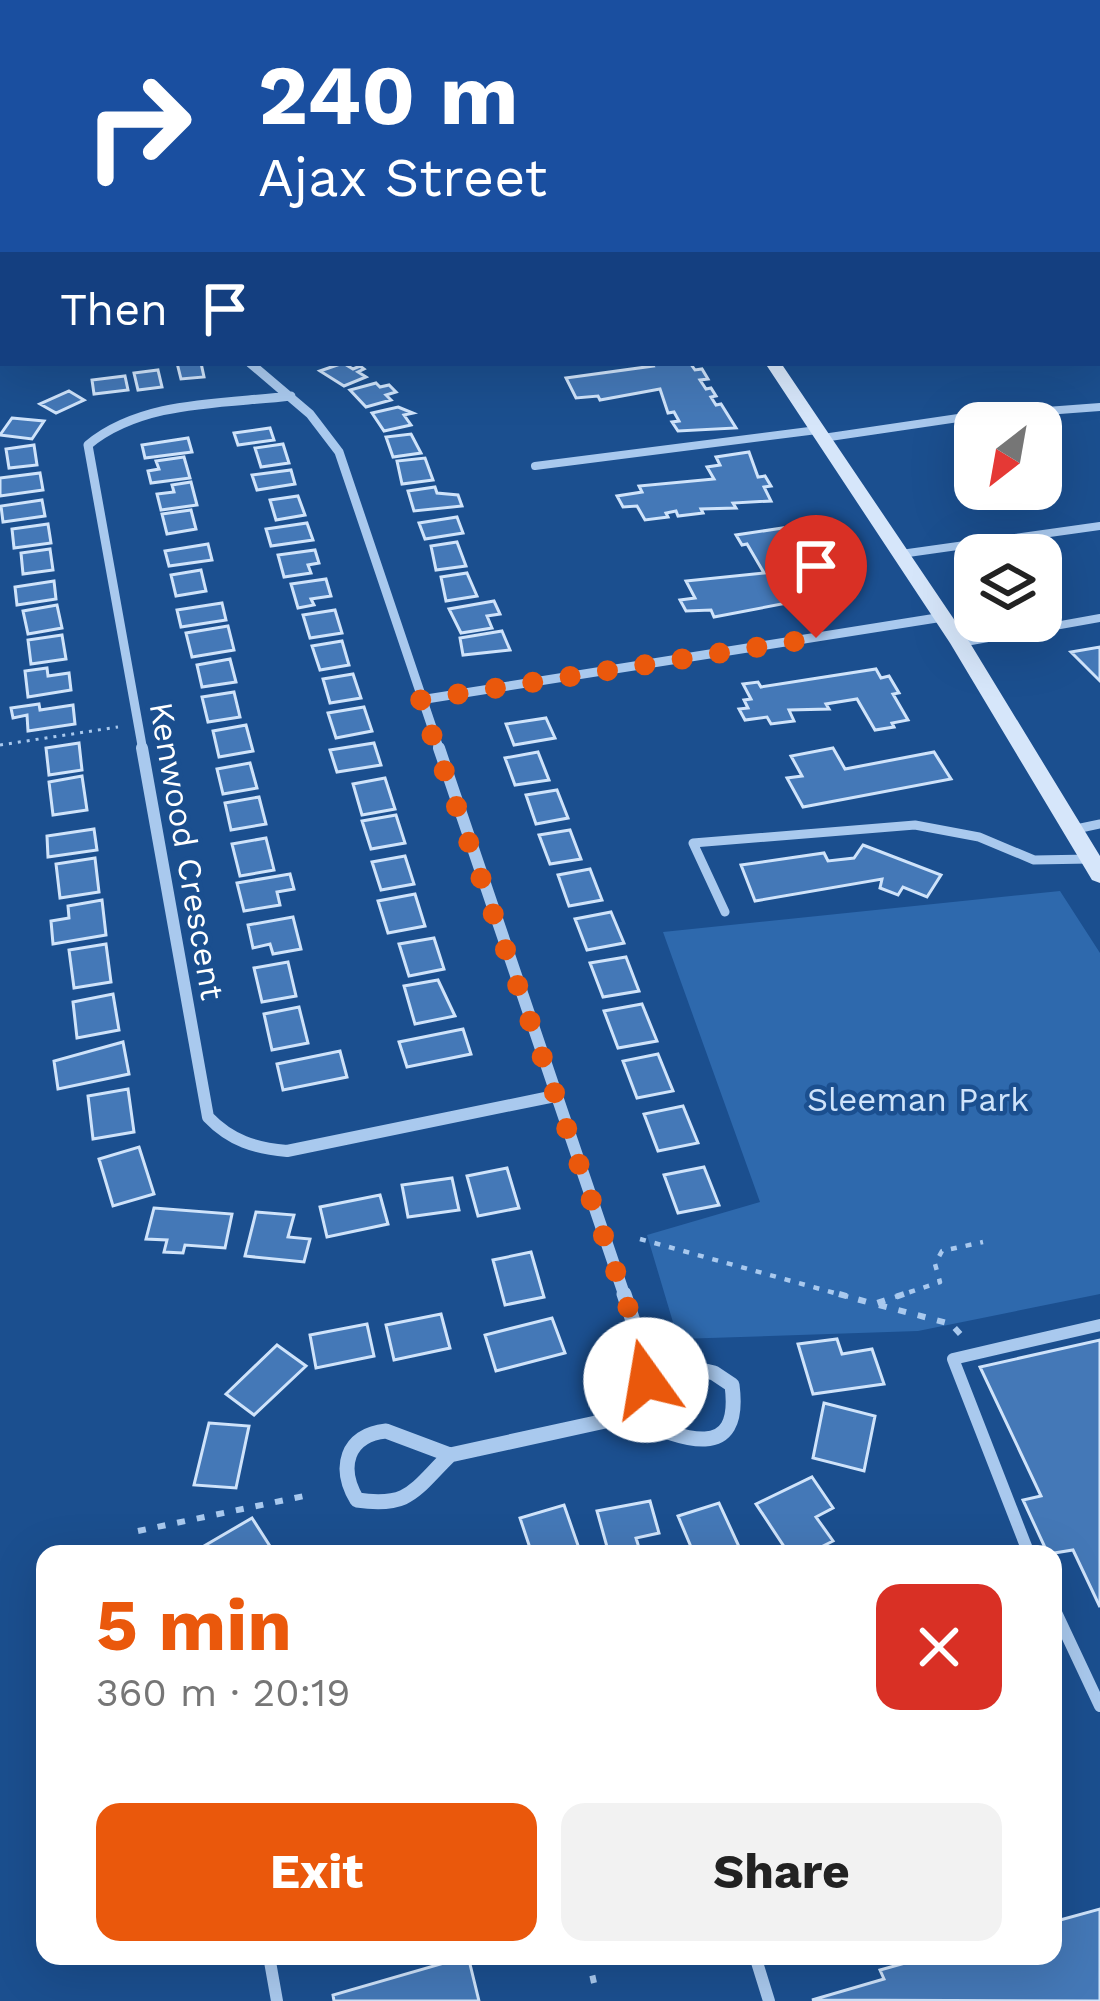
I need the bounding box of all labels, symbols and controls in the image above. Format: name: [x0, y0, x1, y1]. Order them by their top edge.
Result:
text: 240 m: [258, 46, 519, 144]
icon: right: [60, 48, 216, 204]
text: Ajax Street: [258, 146, 547, 209]
icon: arrive: [192, 276, 258, 342]
text: Then: [60, 283, 168, 336]
north arrow: [954, 402, 1062, 510]
map controls: [954, 402, 1062, 642]
pin: [765, 515, 867, 638]
icon: arrive: [783, 533, 849, 599]
button: layers: [954, 534, 1062, 642]
street label: Kenwood Crescent: [142, 699, 232, 1003]
park label: Sleeman Park: [807, 1080, 1029, 1119]
position arrow: [583, 1317, 709, 1443]
text: 5 min: [96, 1583, 292, 1667]
button: close: [876, 1584, 1002, 1710]
text: 360 m · 20:19: [96, 1670, 350, 1715]
button: Exit: [96, 1803, 537, 1941]
button: Share: [561, 1803, 1002, 1941]

